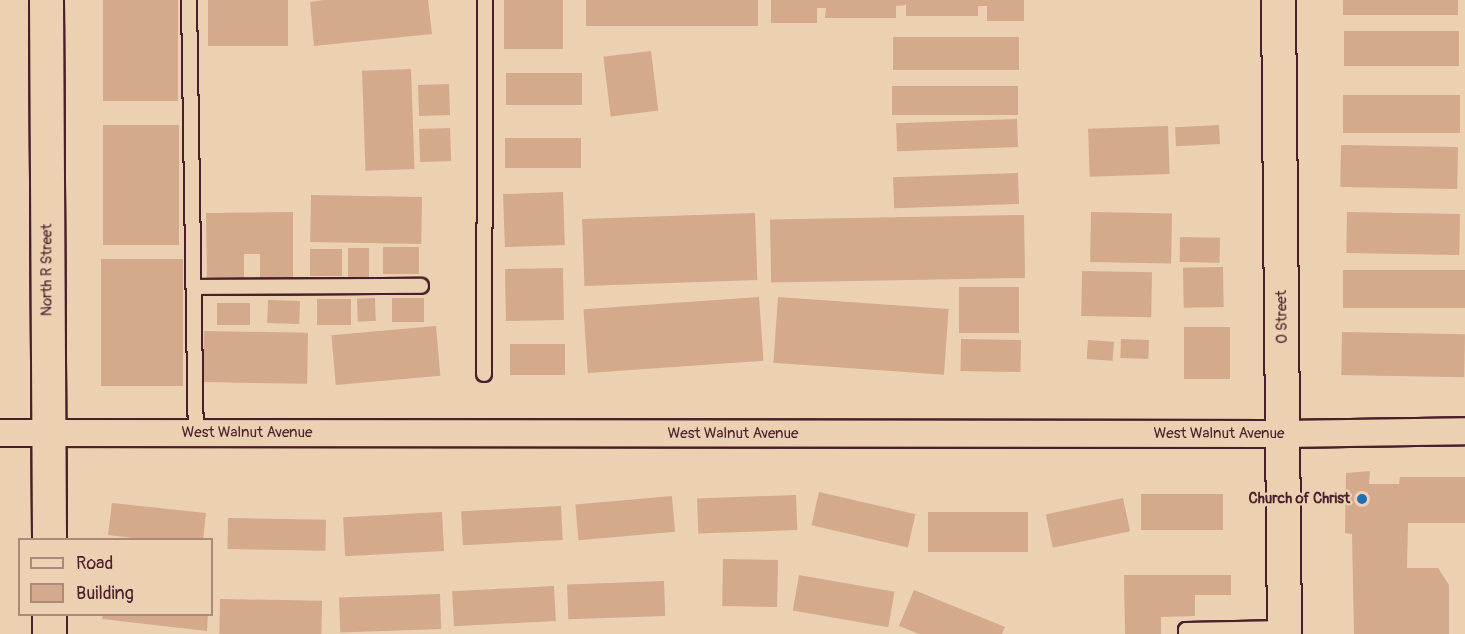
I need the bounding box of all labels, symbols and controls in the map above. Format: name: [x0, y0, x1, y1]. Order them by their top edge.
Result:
street label: North R Street: [38, 224, 56, 316]
street label: O Street: [1273, 290, 1291, 344]
street label: West Walnut Avenue: [181, 424, 313, 442]
street label: West Walnut Avenue: [667, 425, 799, 443]
street label: West Walnut Avenue: [1153, 425, 1285, 443]
place label: Church of Christ: [1248, 490, 1350, 508]
marker: Church of Christ: [1355, 492, 1369, 506]
legend: [18, 538, 213, 616]
text: Road: [76, 552, 113, 575]
text: Building: [76, 582, 134, 605]

